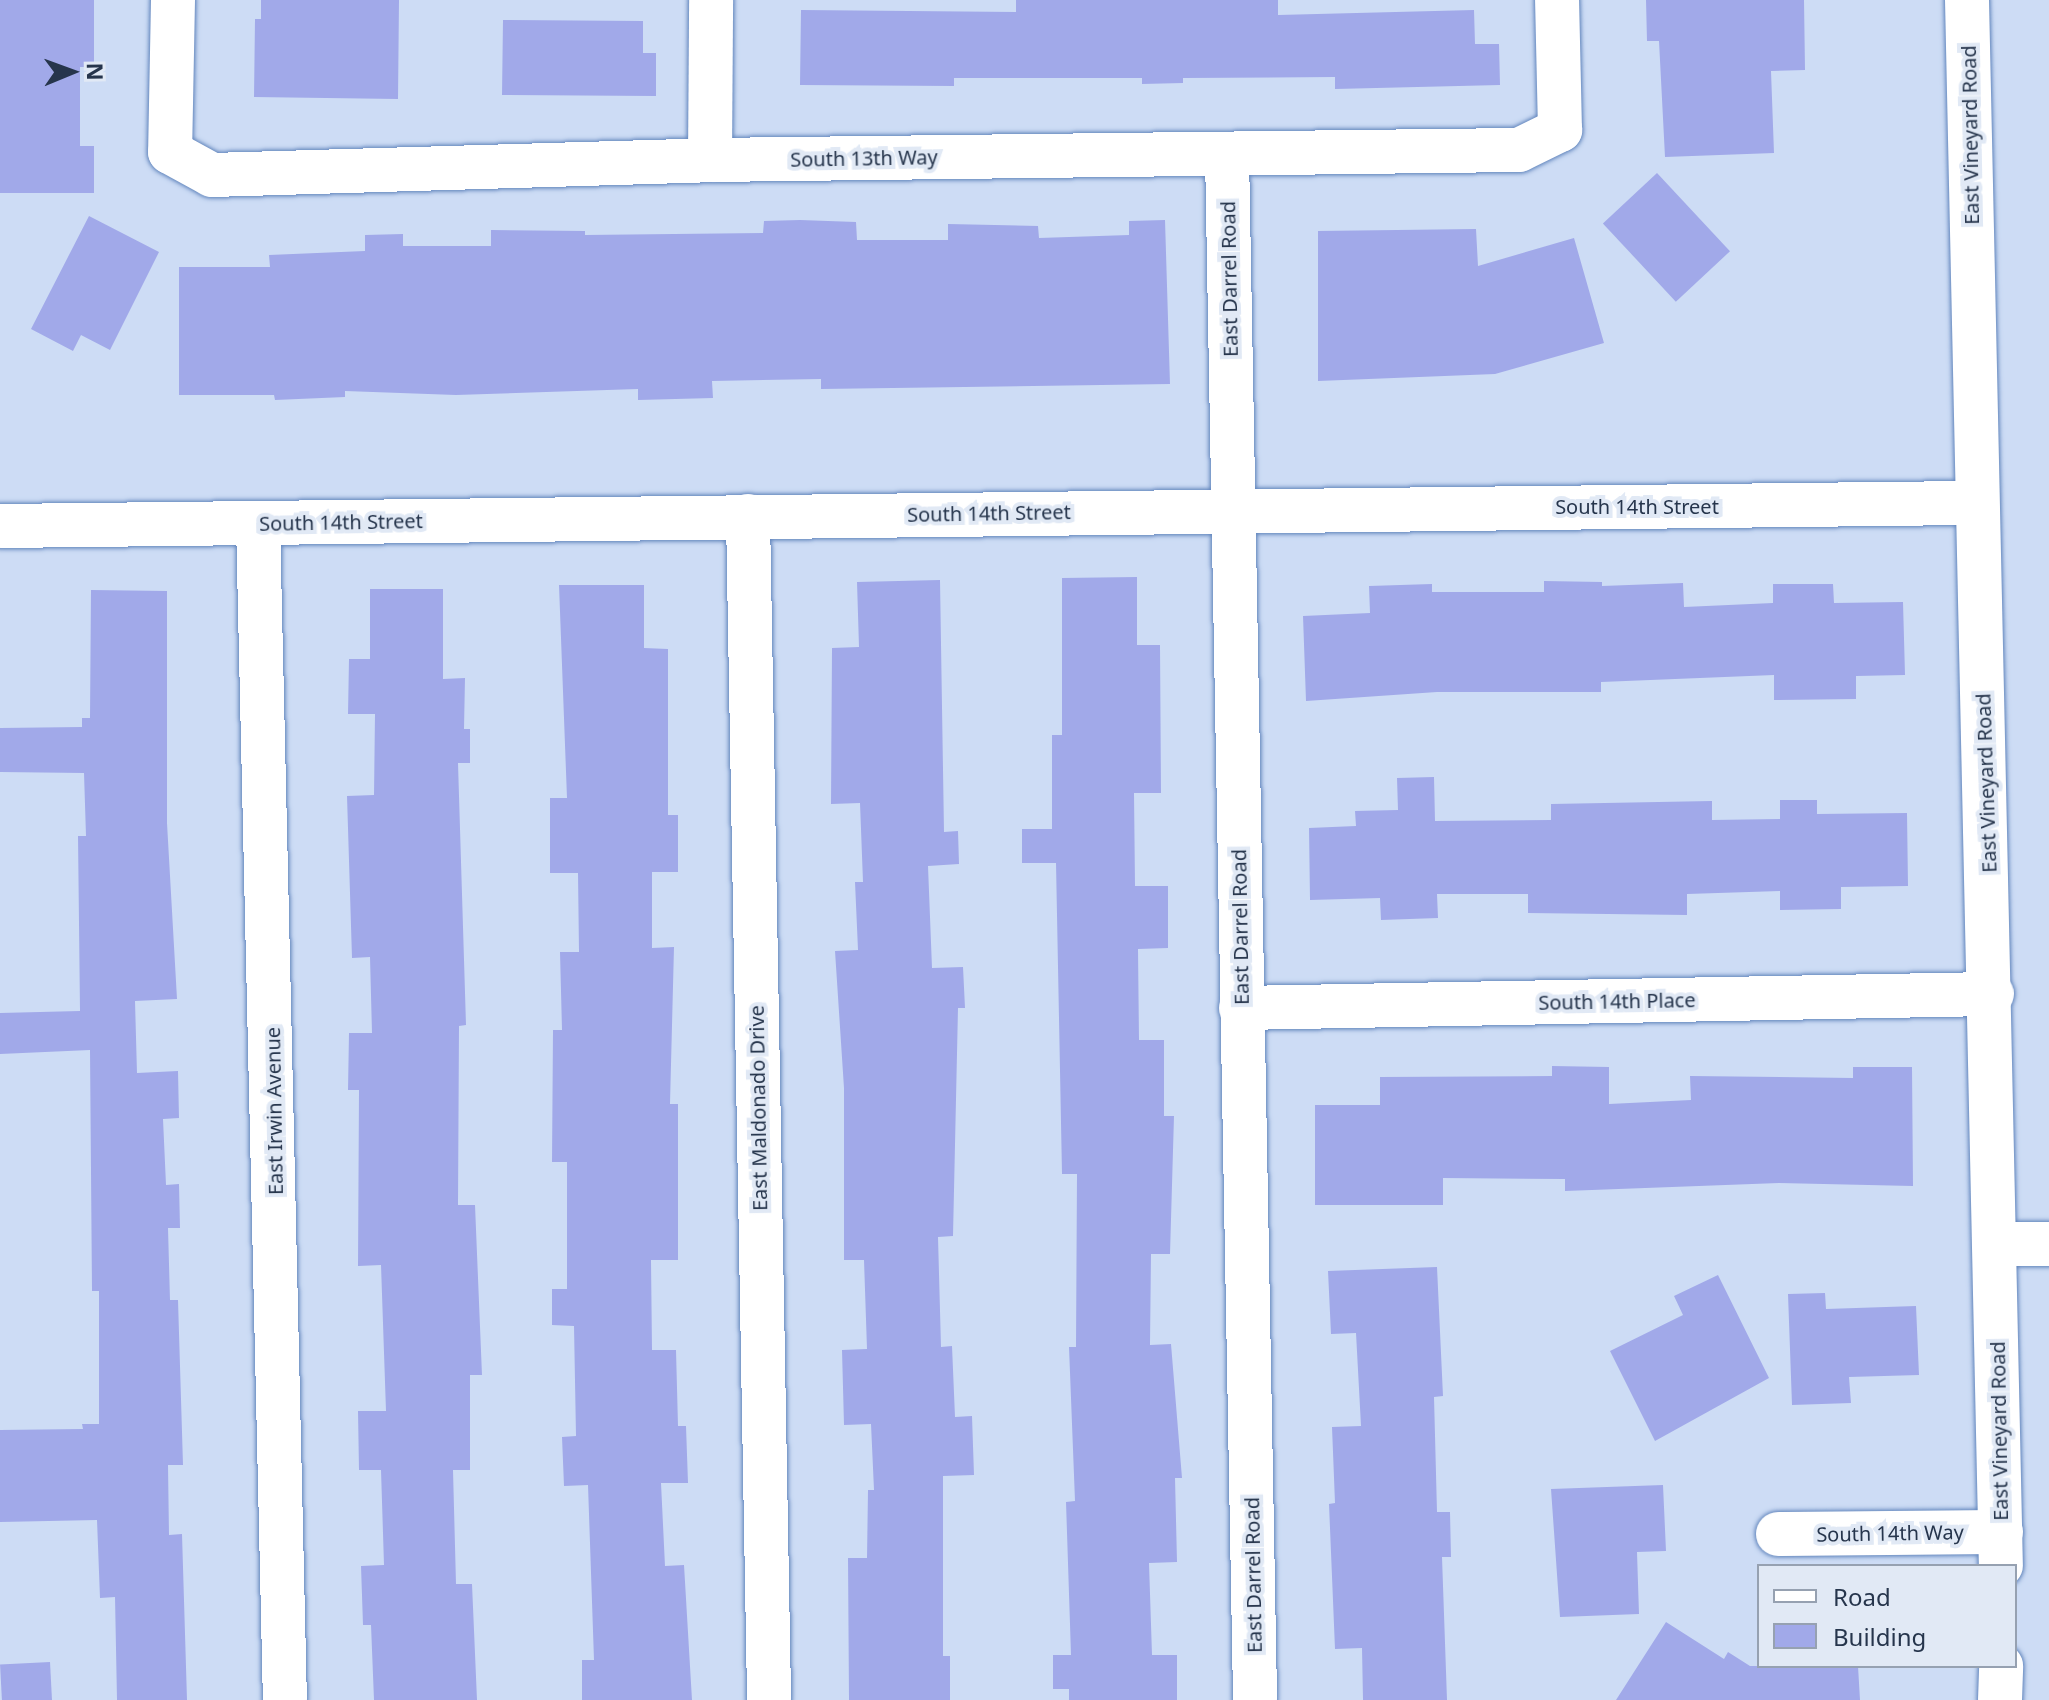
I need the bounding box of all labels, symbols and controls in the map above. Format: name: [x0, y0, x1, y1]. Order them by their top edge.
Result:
north arrow: [32, 32, 112, 112]
street label: East Vineyard Road: [1956, 45, 1984, 225]
text: N: [81, 62, 111, 81]
street label: South 13th Way: [790, 145, 938, 171]
street label: East Darrel Road: [1216, 201, 1242, 357]
street label: South 14th Street: [1555, 494, 1719, 518]
street label: South 14th Street: [907, 500, 1071, 526]
street label: South 14th Street: [259, 509, 423, 535]
street label: East Vineyard Road: [1971, 693, 2001, 873]
street label: East Darrel Road: [1227, 849, 1253, 1005]
street label: South 14th Place: [1538, 988, 1696, 1014]
street label: East Maldonado Drive: [744, 1005, 772, 1211]
street label: East Irwin Avenue: [261, 1027, 287, 1195]
street label: East Vineyard Road: [1985, 1341, 2013, 1521]
street label: East Darrel Road: [1240, 1497, 1266, 1653]
street label: South 14th Way: [1816, 1520, 1964, 1546]
legend: [1757, 1564, 2017, 1668]
text: Road: [1833, 1580, 1891, 1613]
text: Building: [1833, 1620, 1926, 1653]

